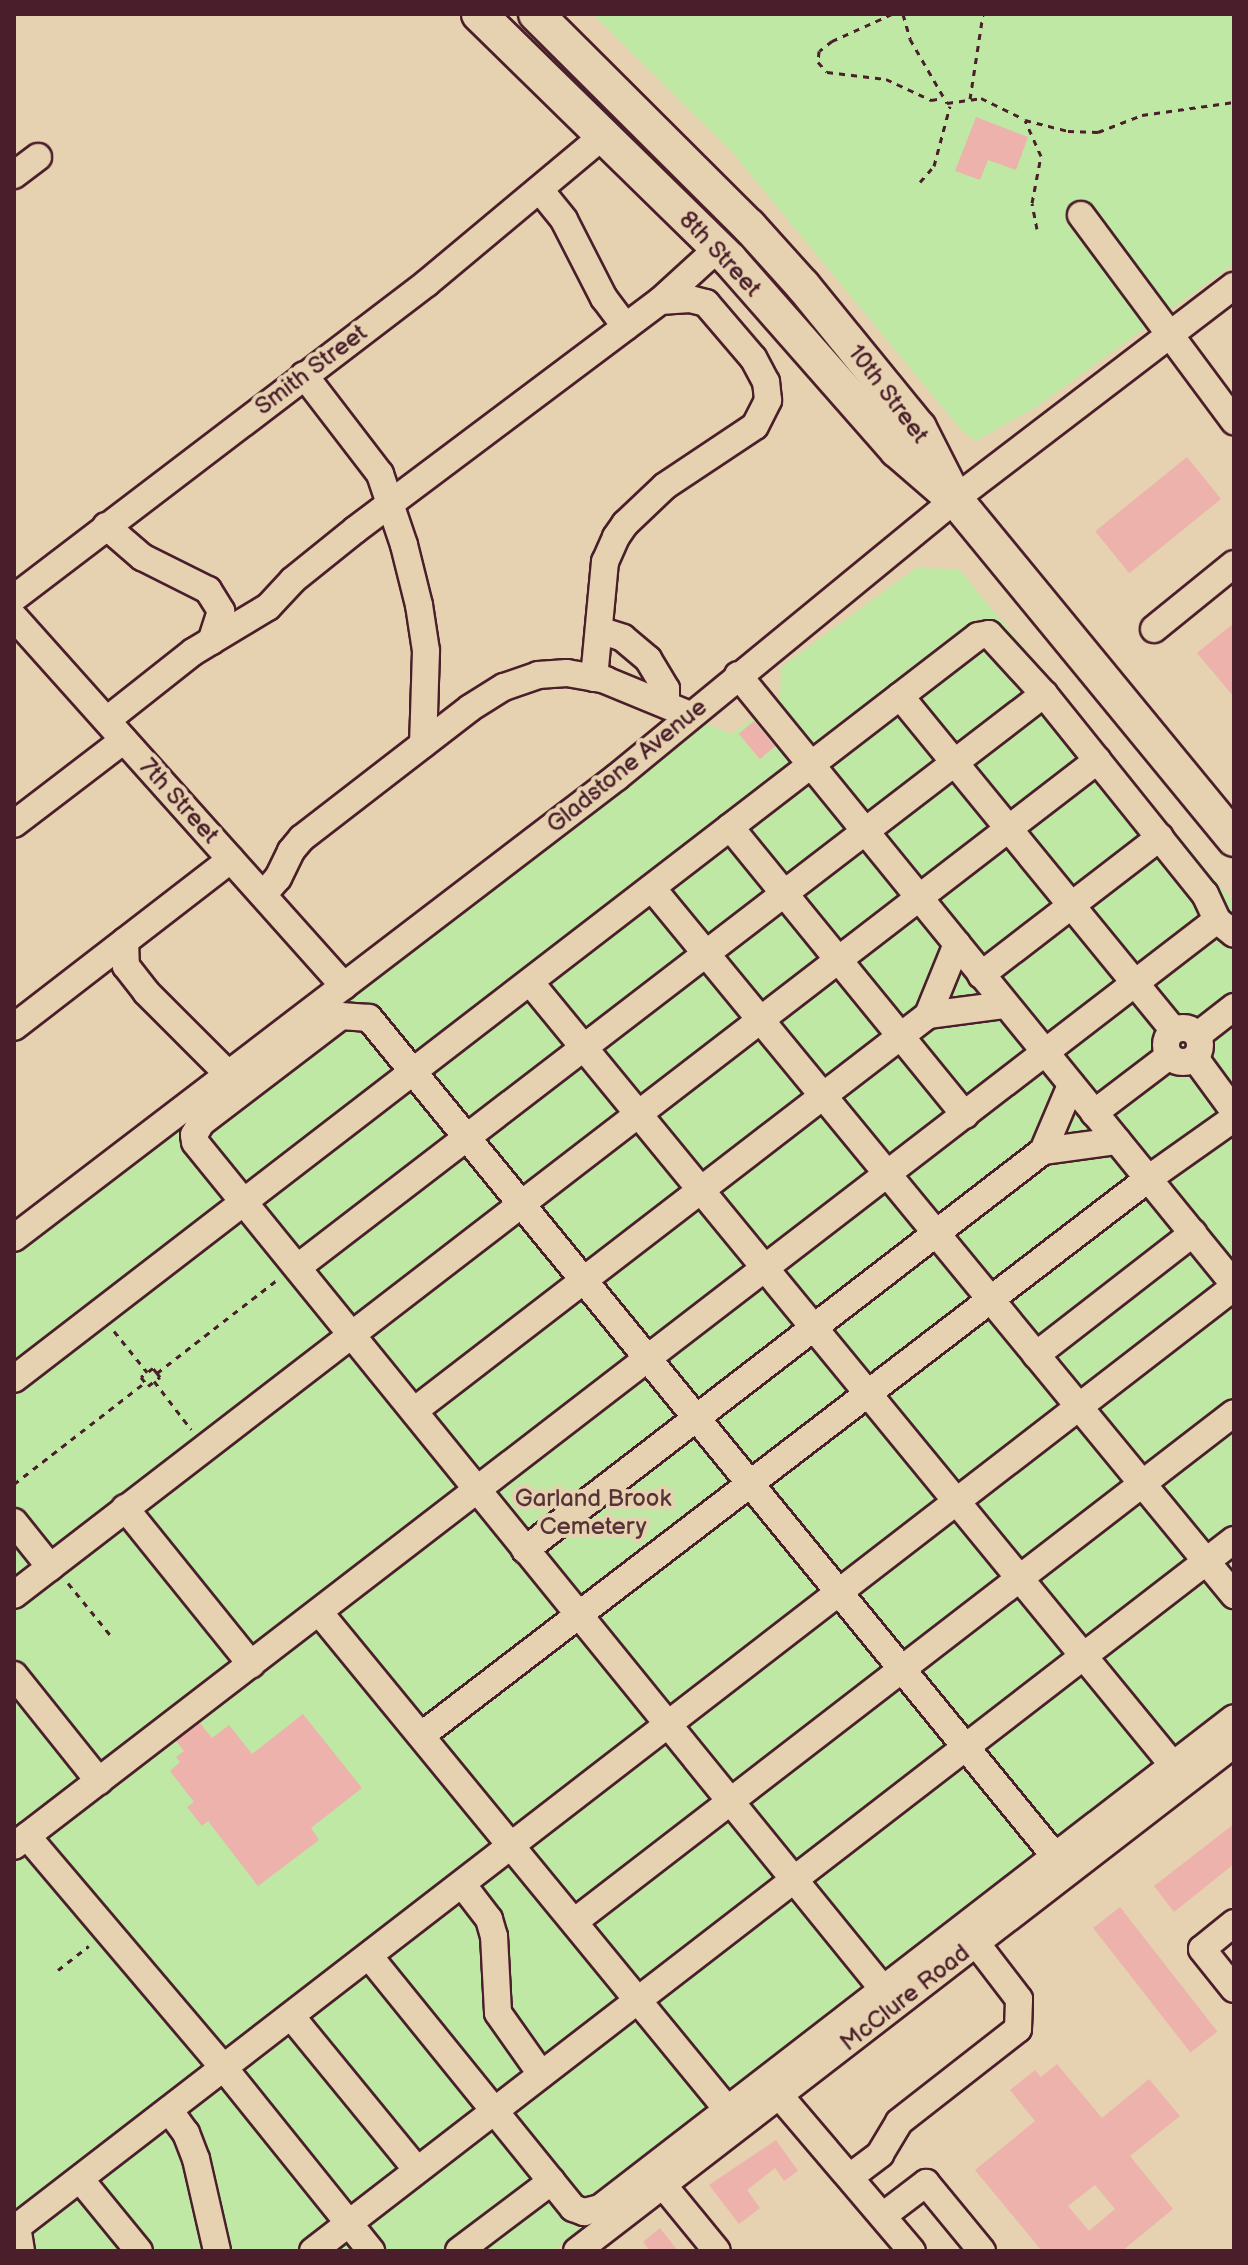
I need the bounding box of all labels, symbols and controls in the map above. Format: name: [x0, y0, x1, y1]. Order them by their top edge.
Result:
street label: 8th Street: [673, 205, 767, 303]
street label: Smith Street: [249, 318, 373, 422]
street label: 10th Street: [841, 339, 935, 449]
street label: Gladstone Avenue: [541, 693, 713, 839]
street label: 7th Street: [133, 752, 225, 850]
park label: Garland Brook Cemetery: [515, 1485, 671, 1541]
street label: McClure Road: [835, 1939, 975, 2057]

